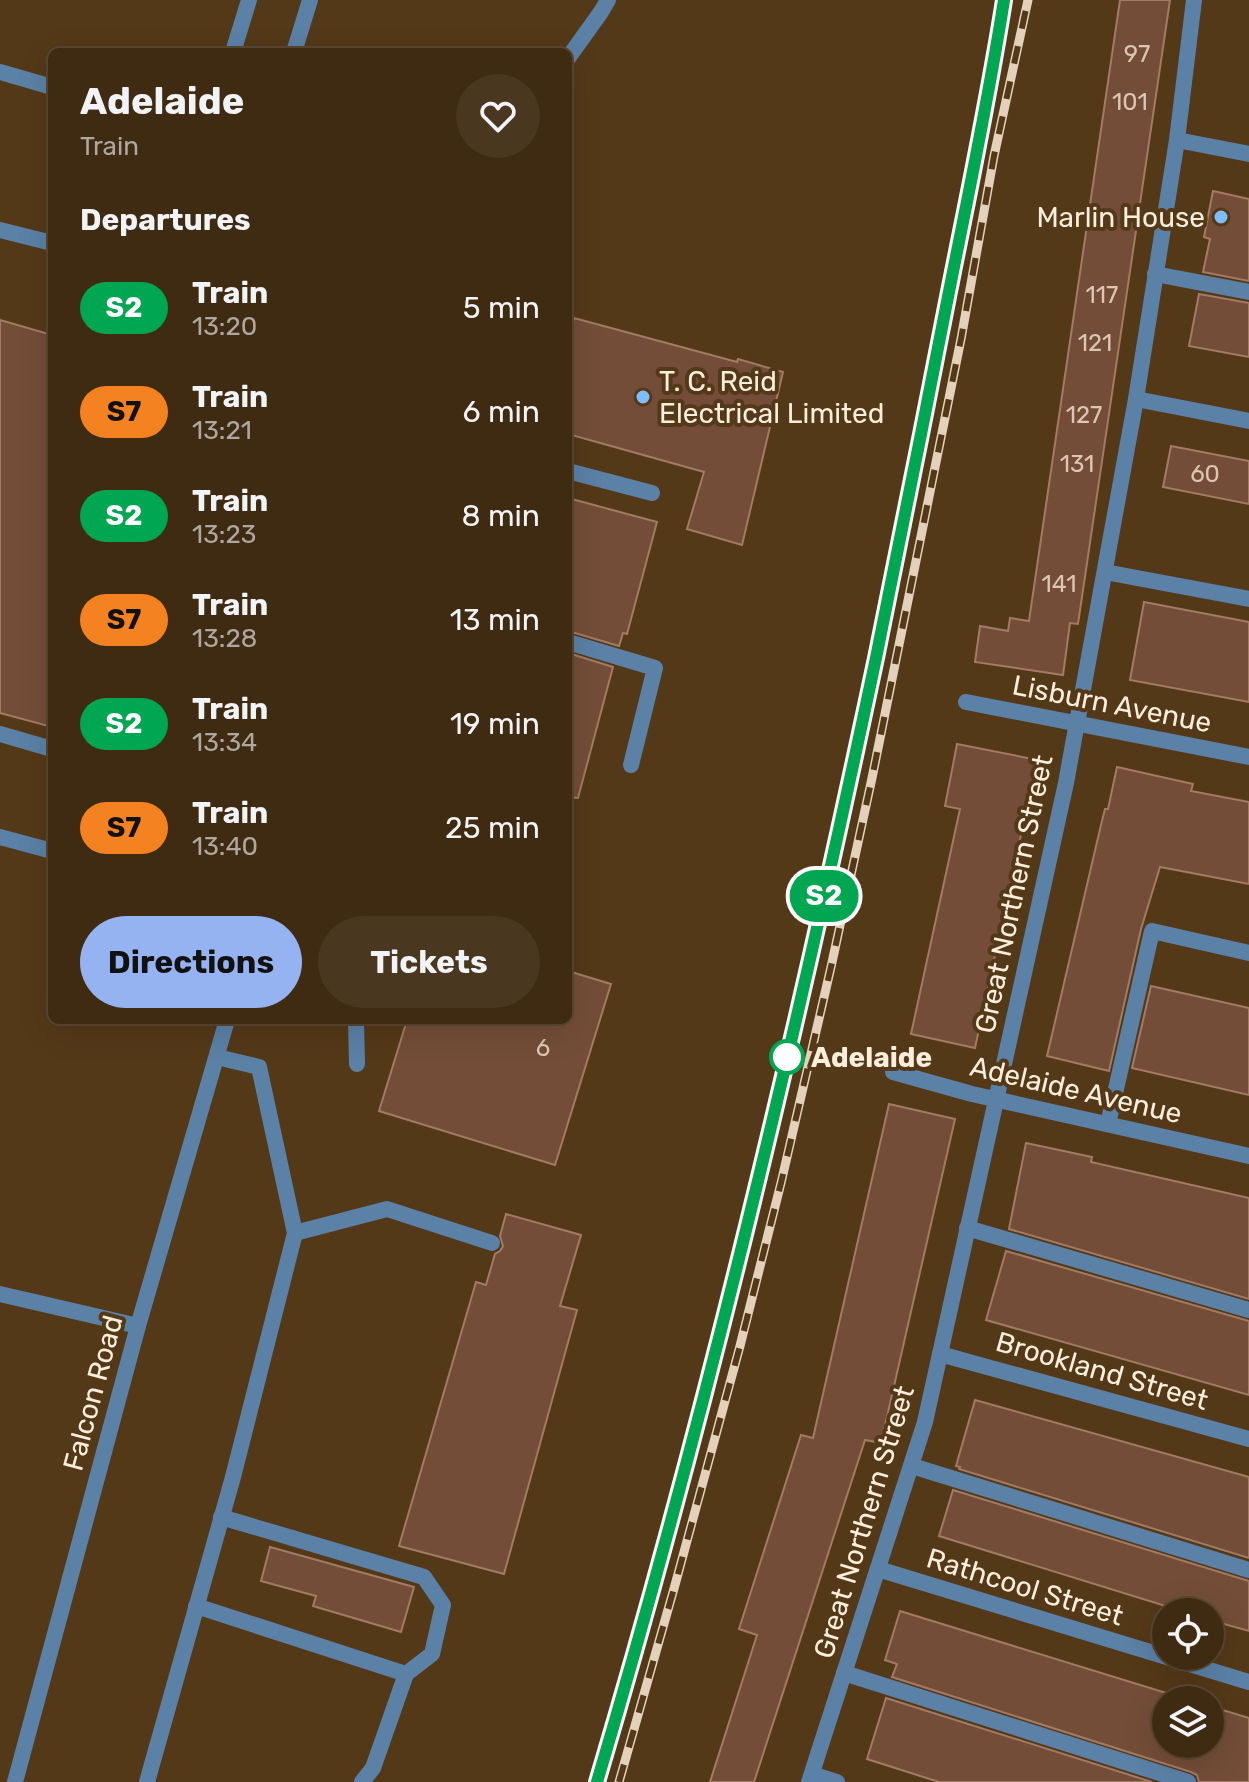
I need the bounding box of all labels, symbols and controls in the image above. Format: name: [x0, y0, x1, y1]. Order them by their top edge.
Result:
house number: 97: [1124, 40, 1150, 68]
button: heart: [456, 74, 540, 158]
text: Adelaide: [80, 78, 244, 124]
house number: 101: [1112, 88, 1148, 116]
text: Train: [80, 131, 139, 162]
place label: Marlin House: [1036, 201, 1205, 234]
text: Departures: [80, 202, 251, 238]
marker: Marlin House: [1212, 208, 1230, 226]
text: Train: [192, 275, 268, 311]
house number: 117: [1086, 281, 1118, 309]
text: 5 min: [463, 290, 540, 326]
text: S2: [106, 291, 142, 324]
text: 13:20: [192, 311, 257, 342]
house number: 121: [1078, 329, 1112, 357]
place label: T. C. Reid Electrical Limited: [659, 365, 884, 430]
text: Train: [192, 379, 268, 415]
marker: T. C. Reid Electrical Limited: [634, 388, 652, 406]
text: 6 min: [462, 394, 540, 430]
text: S7: [107, 395, 141, 428]
house number: 127: [1066, 401, 1102, 429]
text: 13:21: [192, 415, 252, 446]
house number: 131: [1060, 450, 1094, 478]
house number: 60: [1190, 460, 1220, 488]
text: Train: [192, 483, 268, 519]
text: 8 min: [461, 498, 540, 534]
text: S2: [106, 499, 142, 532]
text: 13:23: [192, 519, 256, 550]
house number: 141: [1042, 570, 1076, 598]
text: Train: [192, 587, 268, 623]
text: 13 min: [450, 602, 540, 638]
text: S7: [107, 603, 141, 636]
text: 13:28: [192, 623, 257, 654]
street label: Lisburn Avenue: [1010, 669, 1214, 739]
text: Train: [192, 691, 268, 727]
text: 19 min: [450, 706, 540, 742]
text: S2: [106, 707, 142, 740]
text: 13:34: [192, 727, 257, 758]
street label: Great Northern Street: [968, 752, 1060, 1036]
text: Train: [192, 795, 268, 831]
text: 25 min: [445, 810, 540, 846]
text: S7: [107, 811, 141, 844]
text: 13:40: [192, 831, 258, 862]
line badge: S2: [788, 870, 860, 922]
text: S2: [806, 879, 842, 912]
button: Directions: [80, 916, 302, 1008]
button: Tickets: [318, 916, 540, 1008]
house number: 6: [536, 1034, 550, 1062]
marker: Adelaide: [770, 1040, 804, 1074]
place label: Adelaide: [811, 1041, 932, 1074]
street label: Adelaide Avenue: [967, 1050, 1185, 1130]
street label: Falcon Road: [56, 1312, 130, 1474]
street label: Brookland Street: [992, 1325, 1212, 1417]
street label: Great Northern Street: [807, 1382, 921, 1662]
street label: Rathcool Street: [923, 1541, 1127, 1633]
map controls: [1152, 1598, 1224, 1758]
button: locate: [1152, 1598, 1224, 1670]
button: layers: [1152, 1686, 1224, 1758]

